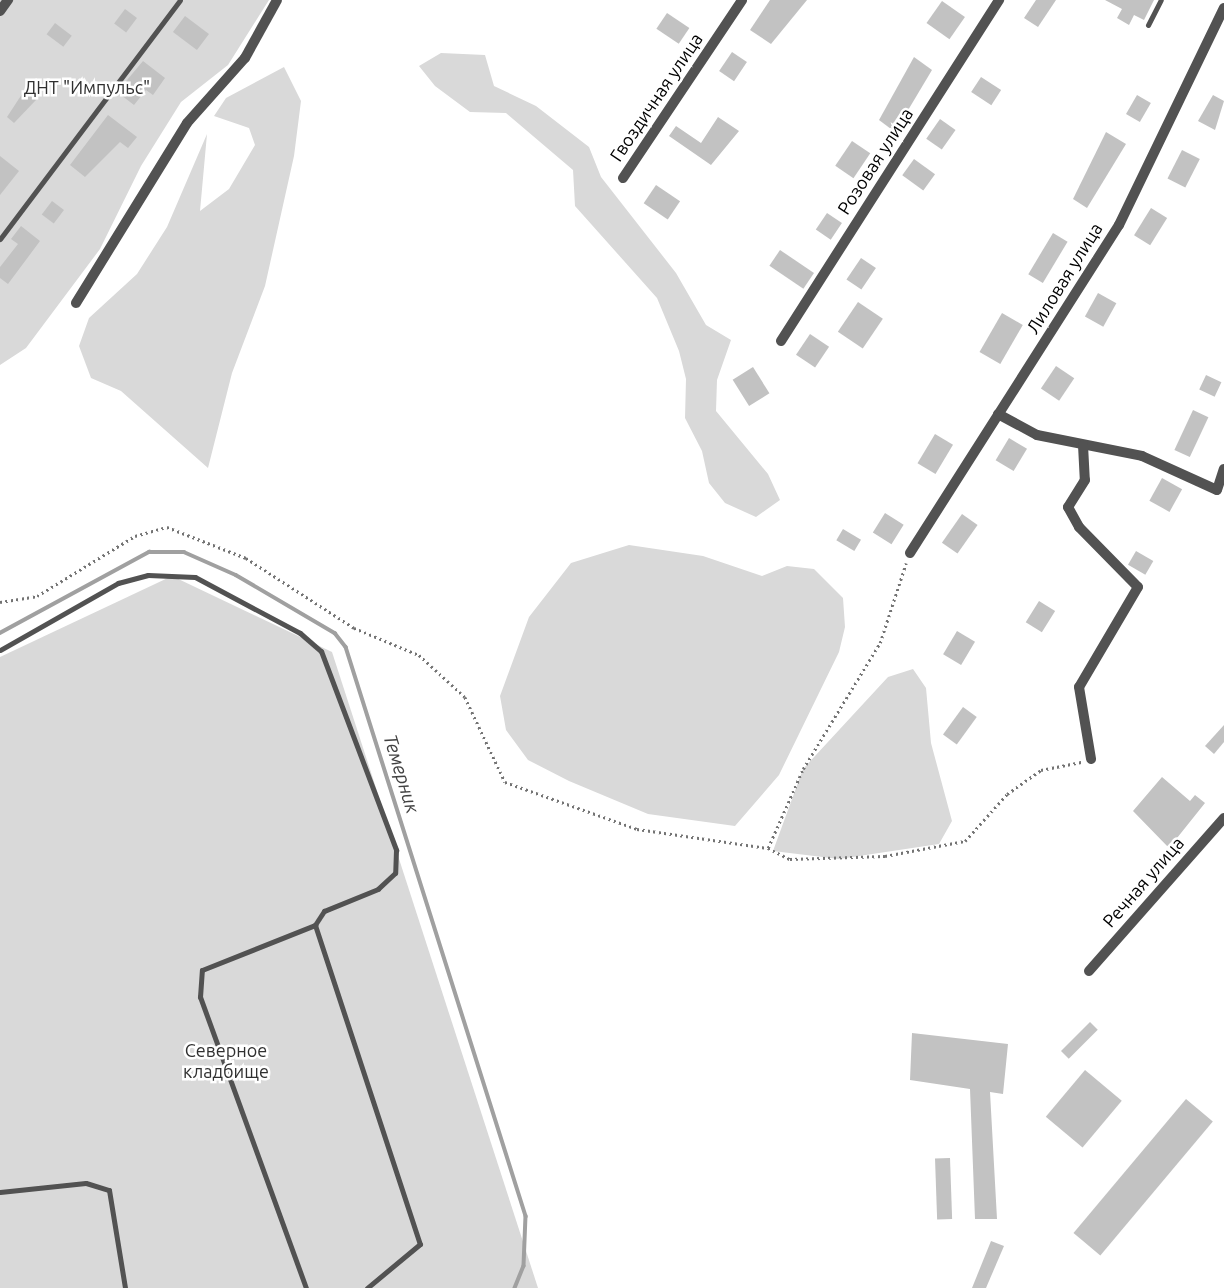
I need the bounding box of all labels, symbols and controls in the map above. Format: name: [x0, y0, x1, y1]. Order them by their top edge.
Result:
street label: Гвоздичная улица: [605, 29, 707, 165]
park label: ДНТ "Импульс": [24, 76, 150, 98]
street label: Розовая улица: [833, 104, 917, 218]
street label: Лиловая улица: [1021, 219, 1107, 337]
water label: Темерник: [378, 732, 424, 816]
street label: Речная улица: [1098, 832, 1188, 932]
park label: Северное кладбище: [183, 1040, 269, 1082]

